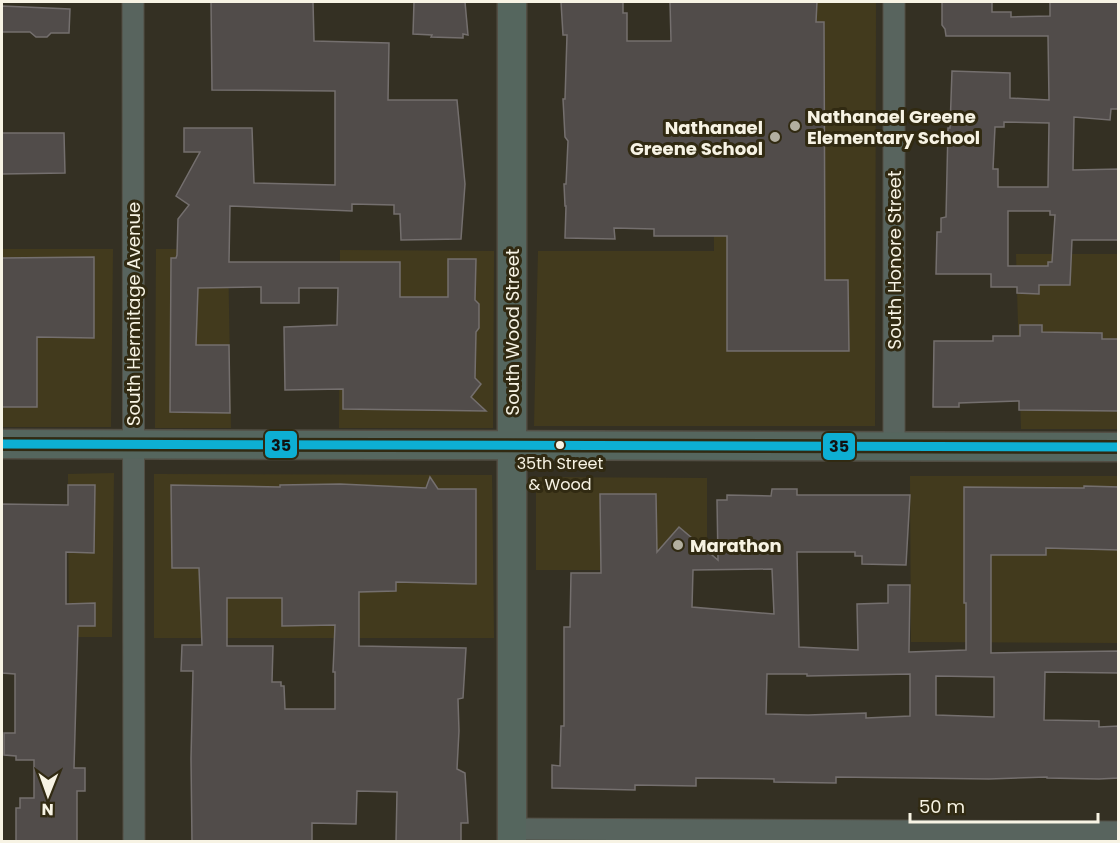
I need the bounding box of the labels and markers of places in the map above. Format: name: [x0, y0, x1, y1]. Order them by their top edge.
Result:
place label: Nathanael Greene Elementary School: [807, 104, 980, 150]
place label: Nathanael Greene School: [630, 115, 763, 161]
marker: Nathanael Greene Elementary School: [788, 119, 802, 133]
marker: Nathanael Greene School: [768, 130, 782, 144]
marker: 35th Street & Wood: [554, 439, 566, 451]
place label: 35th Street & Wood: [517, 452, 604, 496]
place label: Marathon: [690, 533, 782, 558]
marker: Marathon: [671, 538, 685, 552]

